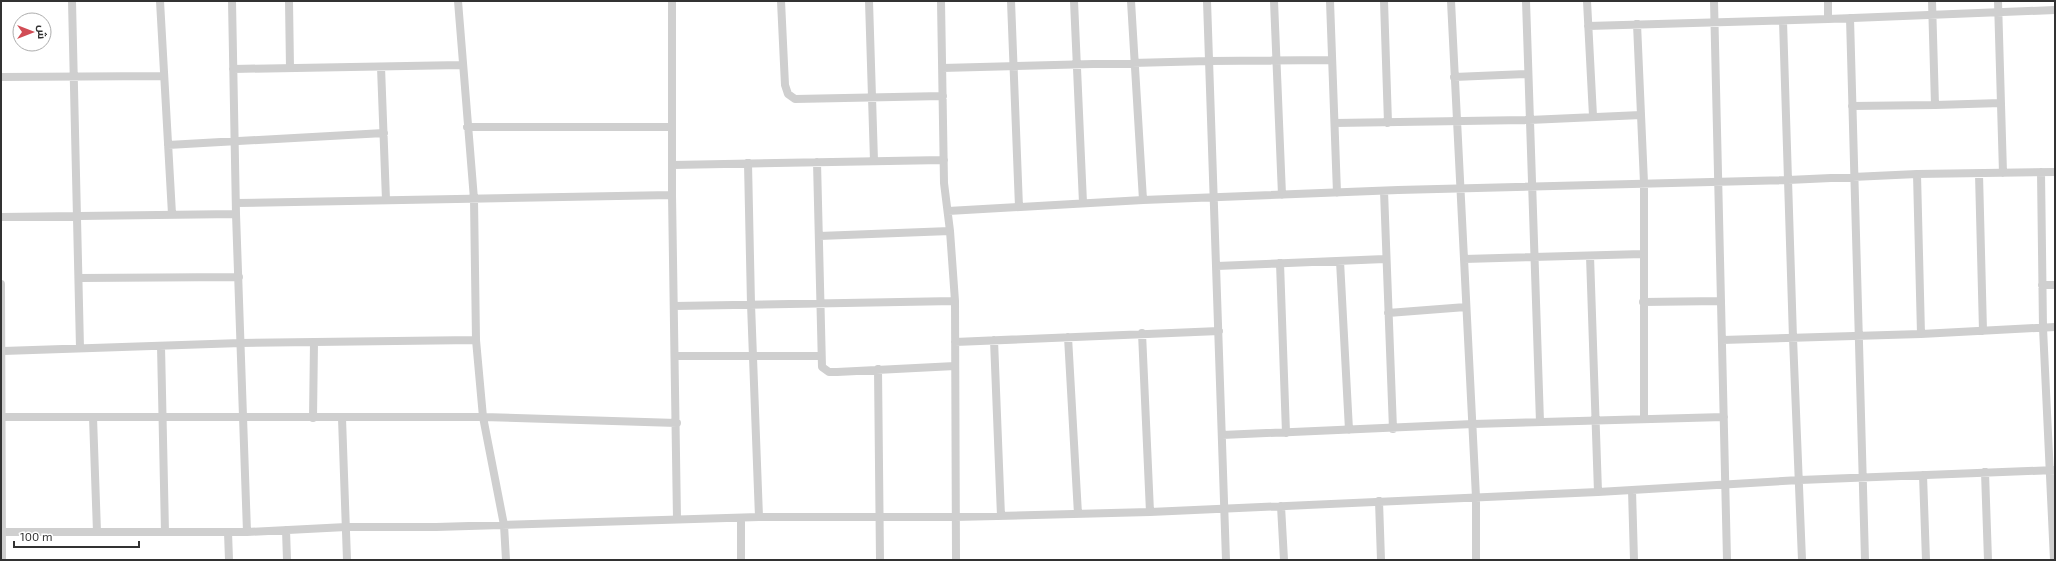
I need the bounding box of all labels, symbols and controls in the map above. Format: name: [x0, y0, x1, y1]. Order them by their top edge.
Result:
north arrow: [12, 12, 52, 52]
text: ش: [35, 25, 49, 39]
scale bar: [14, 523, 139, 549]
text: 100 m: [20, 529, 52, 543]

